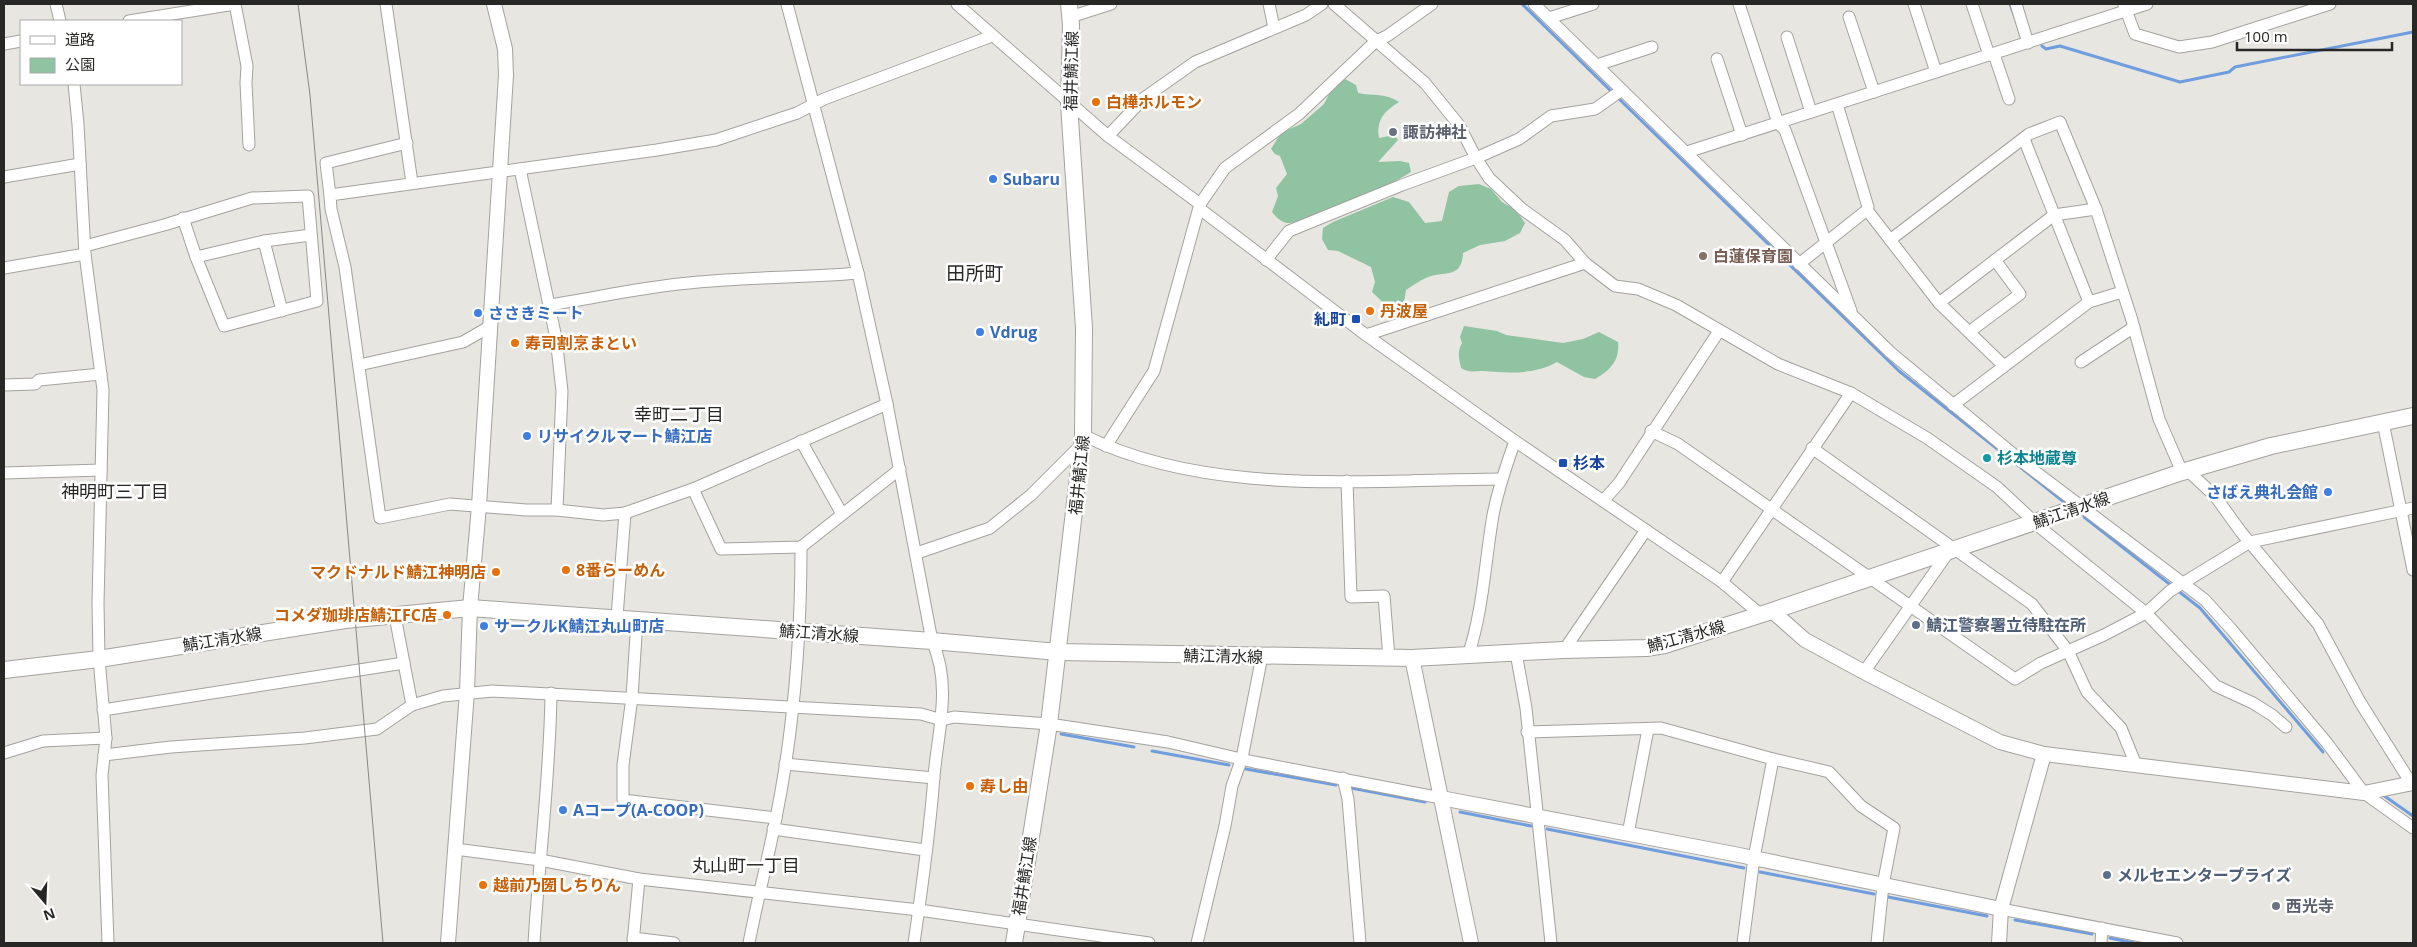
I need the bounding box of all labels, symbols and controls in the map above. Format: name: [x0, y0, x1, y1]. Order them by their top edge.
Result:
legend: [20, 20, 182, 85]
scale bar: [2237, 20, 2392, 52]
text: 100 m: [2244, 26, 2288, 46]
text: 道路: [65, 29, 95, 49]
street label: 福井鯖江線: [1059, 31, 1083, 111]
text: 公園: [65, 54, 95, 74]
place label: 白樺ホルモン: [1106, 91, 1202, 113]
marker: 白樺ホルモン: [1090, 96, 1102, 108]
place label: 諏訪神社: [1403, 121, 1467, 143]
marker: 諏訪神社: [1387, 126, 1399, 138]
place label: Subaru: [1003, 168, 1060, 190]
marker: Subaru: [987, 173, 999, 185]
place label: 白蓮保育園: [1713, 245, 1793, 267]
marker: 白蓮保育園: [1697, 250, 1709, 262]
district label: 田所町: [946, 260, 1004, 286]
place label: 丹波屋: [1380, 300, 1428, 322]
place label: ささきミート: [488, 302, 584, 324]
marker: 丹波屋: [1364, 305, 1376, 317]
marker: ささきミート: [472, 307, 484, 319]
place label: 糺町: [1314, 308, 1346, 330]
marker: 糺町: [1350, 313, 1362, 325]
place label: Vdrug: [990, 321, 1037, 343]
marker: Vdrug: [974, 326, 986, 338]
place label: 寿司割烹まとい: [525, 332, 637, 354]
marker: 寿司割烹まとい: [509, 337, 521, 349]
district label: 幸町二丁目: [634, 402, 724, 426]
place label: リサイクルマート鯖江店: [537, 425, 712, 447]
marker: リサイクルマート鯖江店: [521, 430, 533, 442]
street label: 福井鯖江線: [1064, 434, 1094, 516]
place label: 杉本地蔵尊: [1997, 447, 2077, 469]
place label: 杉本: [1573, 452, 1605, 474]
marker: 杉本地蔵尊: [1981, 452, 1993, 464]
marker: 杉本: [1557, 457, 1569, 469]
district label: 神明町三丁目: [61, 479, 169, 503]
place label: さばえ典礼会館: [2206, 481, 2318, 503]
marker: さばえ典礼会館: [2322, 486, 2334, 498]
street label: 鯖江清水線: [2030, 487, 2112, 533]
place label: 8番らーめん: [576, 559, 665, 581]
place label: マクドナルド鯖江神明店: [310, 561, 486, 583]
marker: 8番らーめん: [560, 564, 572, 576]
marker: マクドナルド鯖江神明店: [490, 566, 502, 578]
place label: コメダ珈琲店鯖江FC店: [274, 604, 437, 626]
marker: コメダ珈琲店鯖江FC店: [441, 609, 453, 621]
place label: 鯖江警察署立待駐在所: [1926, 614, 2086, 636]
place label: サークルK鯖江丸山町店: [494, 615, 664, 637]
street label: 鯖江清水線: [1645, 615, 1727, 657]
street label: 鯖江清水線: [778, 619, 860, 647]
marker: 鯖江警察署立待駐在所: [1910, 619, 1922, 631]
marker: サークルK鯖江丸山町店: [478, 620, 490, 632]
street label: 鯖江清水線: [181, 622, 263, 656]
street label: 鯖江清水線: [1183, 644, 1263, 668]
place label: 寿し由: [980, 775, 1028, 797]
marker: 寿し由: [964, 780, 976, 792]
place label: Aコープ(A-COOP): [573, 799, 704, 821]
marker: Aコープ(A-COOP): [557, 804, 569, 816]
street label: 福井鯖江線: [1007, 835, 1041, 917]
district label: 丸山町一丁目: [692, 853, 800, 877]
place label: メルセエンタープライズ: [2117, 864, 2292, 886]
marker: メルセエンタープライズ: [2101, 869, 2113, 881]
place label: 越前乃圀しちりん: [493, 874, 621, 896]
north arrow: [20, 877, 70, 927]
marker: 越前乃圀しちりん: [477, 879, 489, 891]
place label: 西光寺: [2286, 895, 2334, 917]
marker: 西光寺: [2270, 900, 2282, 912]
text: N: [41, 904, 58, 926]

